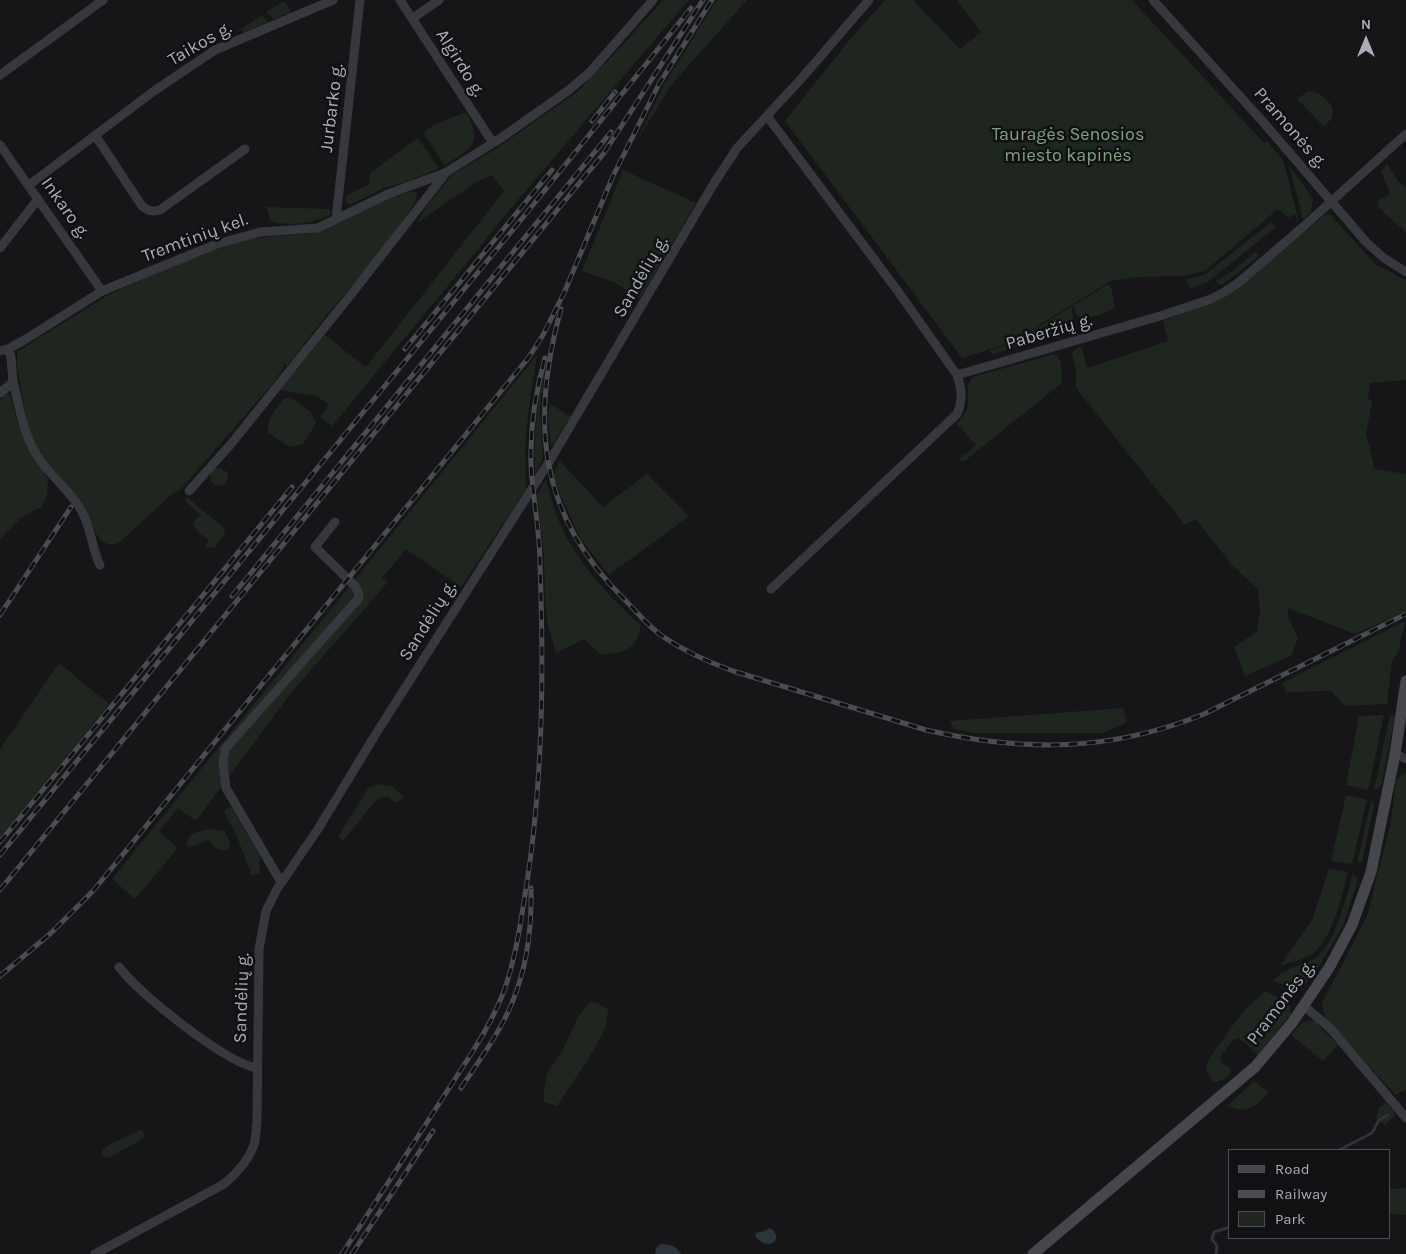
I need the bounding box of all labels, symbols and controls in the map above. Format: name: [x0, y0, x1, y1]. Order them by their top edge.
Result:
north arrow: [1341, 15, 1391, 65]
text: N: [1361, 16, 1371, 33]
street label: Taikos g.: [164, 17, 236, 71]
street label: Algirdo g.: [431, 25, 489, 101]
street label: Jurbarko g.: [316, 62, 348, 154]
street label: Pramonės g.: [1249, 83, 1331, 173]
park label: Tauragės Senosios miesto kapinės: [992, 124, 1144, 166]
street label: Inkaro g.: [36, 173, 94, 243]
street label: Tremtinių kel.: [139, 209, 251, 267]
street label: Sandėlių g.: [609, 232, 673, 322]
street label: Paberžių g.: [1003, 309, 1095, 355]
street label: Sandėlių g.: [395, 577, 461, 665]
street label: Sandėlių g.: [230, 952, 254, 1044]
street label: Pramonės g.: [1242, 956, 1320, 1050]
legend: [1228, 1149, 1391, 1239]
text: Road: [1275, 1160, 1310, 1178]
text: Railway: [1275, 1185, 1327, 1203]
text: Park: [1275, 1210, 1305, 1228]

